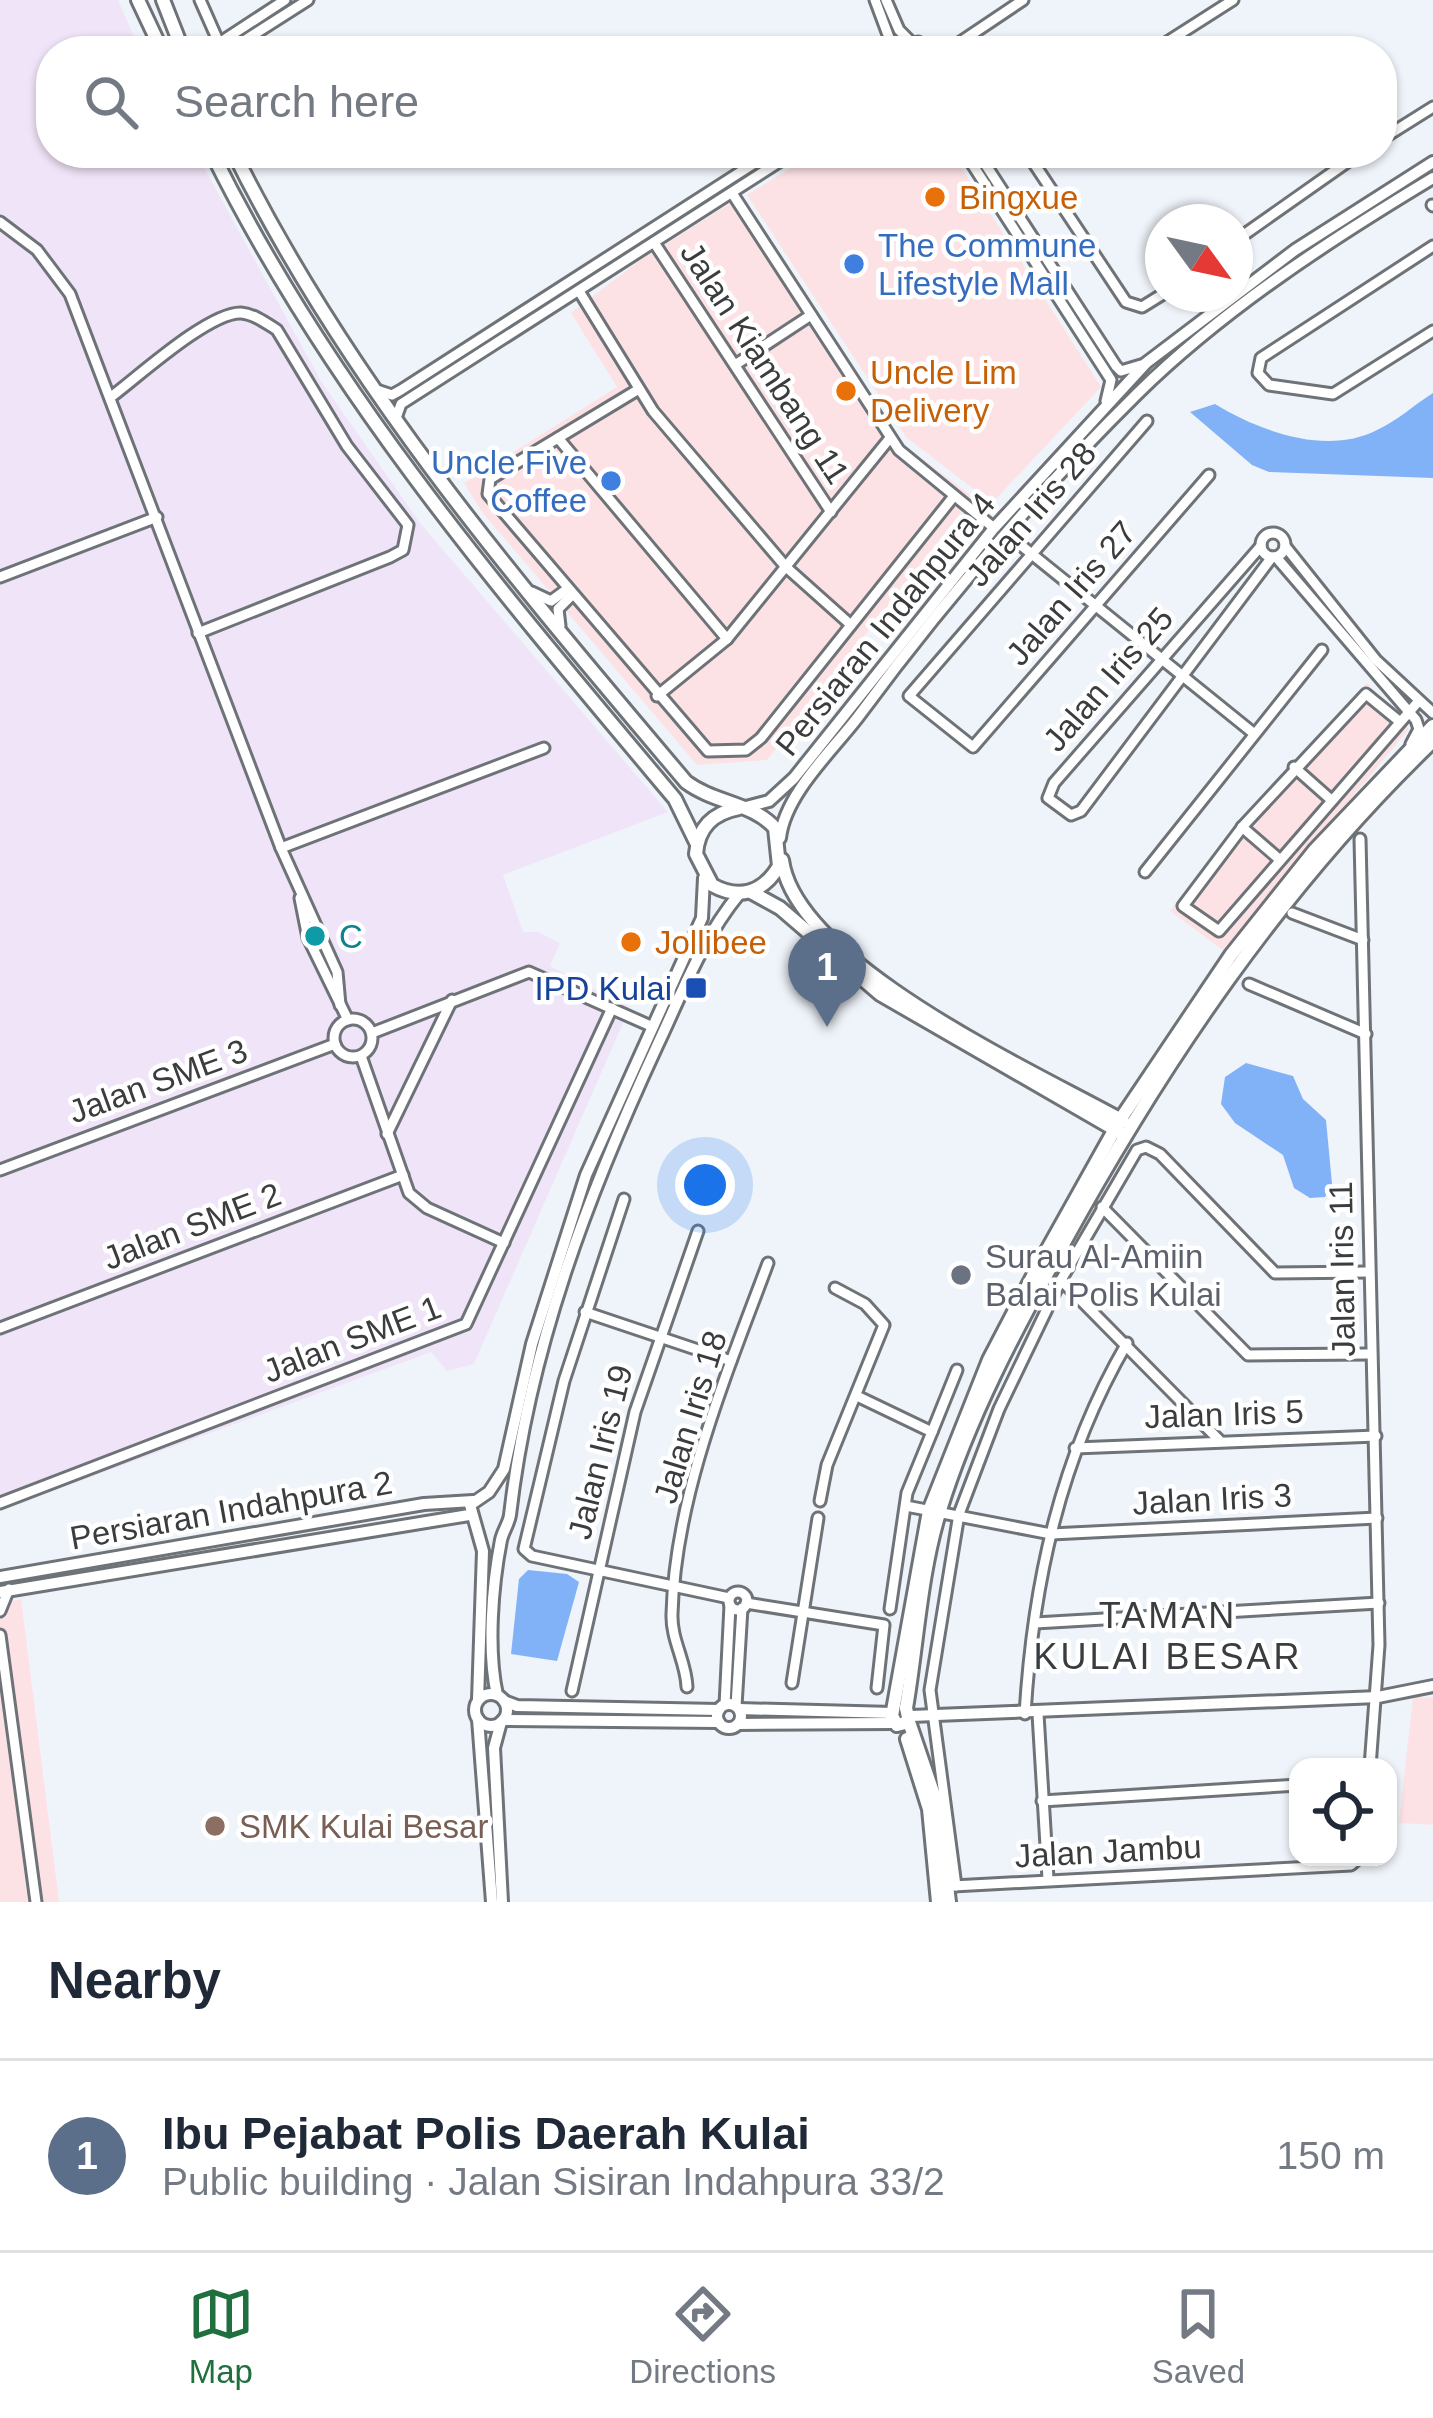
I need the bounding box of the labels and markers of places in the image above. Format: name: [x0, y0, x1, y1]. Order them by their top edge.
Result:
place label: Bingxue: [959, 179, 1078, 216]
marker: Bingxue: [922, 184, 948, 210]
place label: The Commune Lifestyle Mall: [878, 227, 1096, 302]
marker: The Commune Lifestyle Mall: [841, 251, 867, 277]
place label: Uncle Lim Delivery: [870, 354, 1017, 429]
marker: Uncle Lim Delivery: [833, 378, 859, 404]
place label: Uncle Five Coffee: [431, 444, 587, 519]
marker: Uncle Five Coffee: [598, 468, 624, 494]
place label: C: [339, 918, 363, 955]
marker: C: [302, 923, 328, 949]
place label: Jollibee: [655, 924, 767, 961]
pin: 1: [788, 928, 866, 1027]
marker: Jollibee: [618, 929, 644, 955]
place label: IPD Kulai: [534, 970, 672, 1007]
marker: IPD Kulai: [683, 975, 709, 1001]
place label: Surau Al-Amiin Balai Polis Kulai: [985, 1238, 1222, 1313]
marker: Surau Al-Amiin Balai Polis Kulai: [948, 1262, 974, 1288]
place label: SMK Kulai Besar: [239, 1808, 488, 1845]
marker: SMK Kulai Besar: [202, 1813, 228, 1839]

